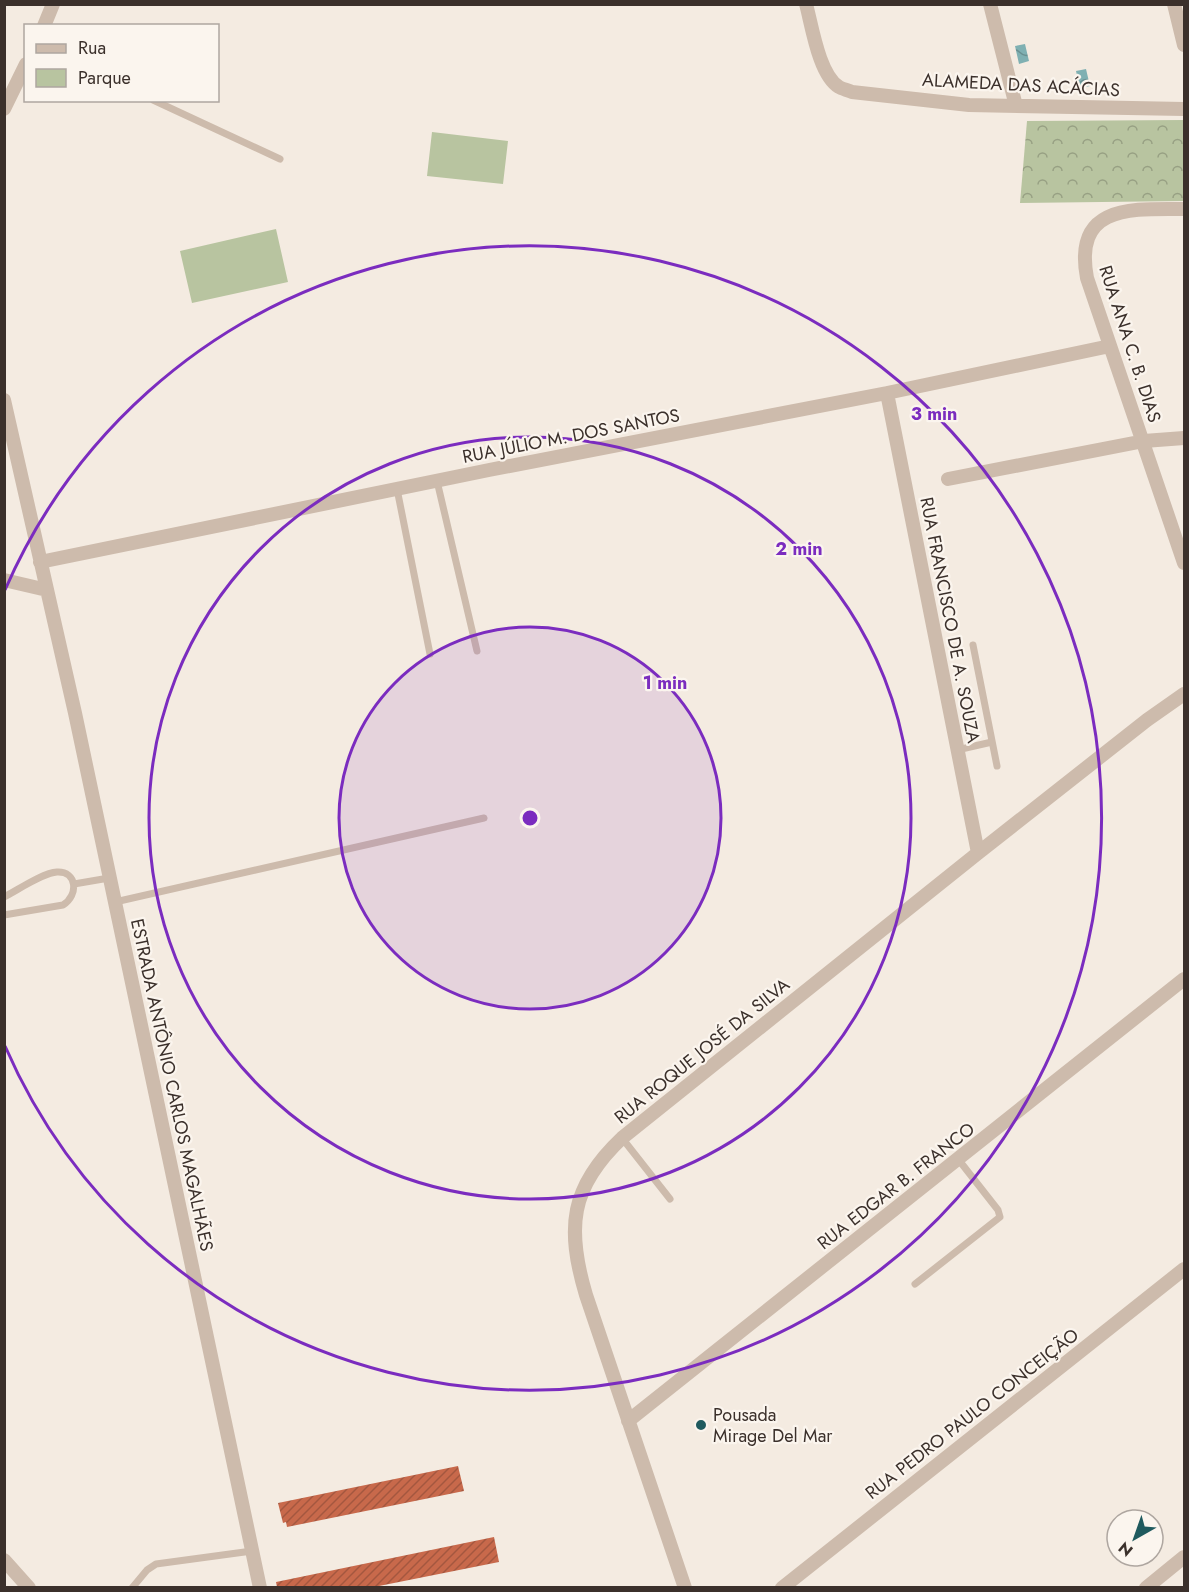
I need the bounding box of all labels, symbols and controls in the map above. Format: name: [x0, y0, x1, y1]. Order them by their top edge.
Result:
legend: [24, 24, 219, 102]
text: Rua: [78, 35, 106, 61]
text: Parque: [78, 65, 131, 91]
street label: ALAMEDA DAS ACÁCIAS: [921, 67, 1121, 103]
street label: RUA ANA C. B. DIAS: [1092, 262, 1168, 426]
text: 3 min: [911, 401, 957, 427]
street label: RUA JÚLIO M. DOS SANTOS: [460, 402, 682, 470]
street label: RUA FRANCISCO DE A. SOUZA: [913, 495, 987, 745]
text: 2 min: [775, 536, 823, 562]
text: 1 min: [643, 670, 687, 696]
centre of rings: [520, 808, 540, 828]
street label: ESTRADA ANTÔNIO CARLOS MAGALHÃES: [124, 916, 220, 1254]
street label: RUA ROQUE JOSÉ DA SILVA: [609, 972, 795, 1130]
street label: RUA EDGAR B. FRANCO: [812, 1116, 980, 1256]
street label: RUA PEDRO PAULO CONCEIÇÃO: [860, 1322, 1084, 1506]
place label: Pousada Mirage Del Mar: [713, 1402, 833, 1449]
marker: Pousada Mirage Del Mar: [694, 1418, 708, 1432]
north arrow: [1105, 1508, 1165, 1568]
text: N: [1113, 1536, 1138, 1562]

